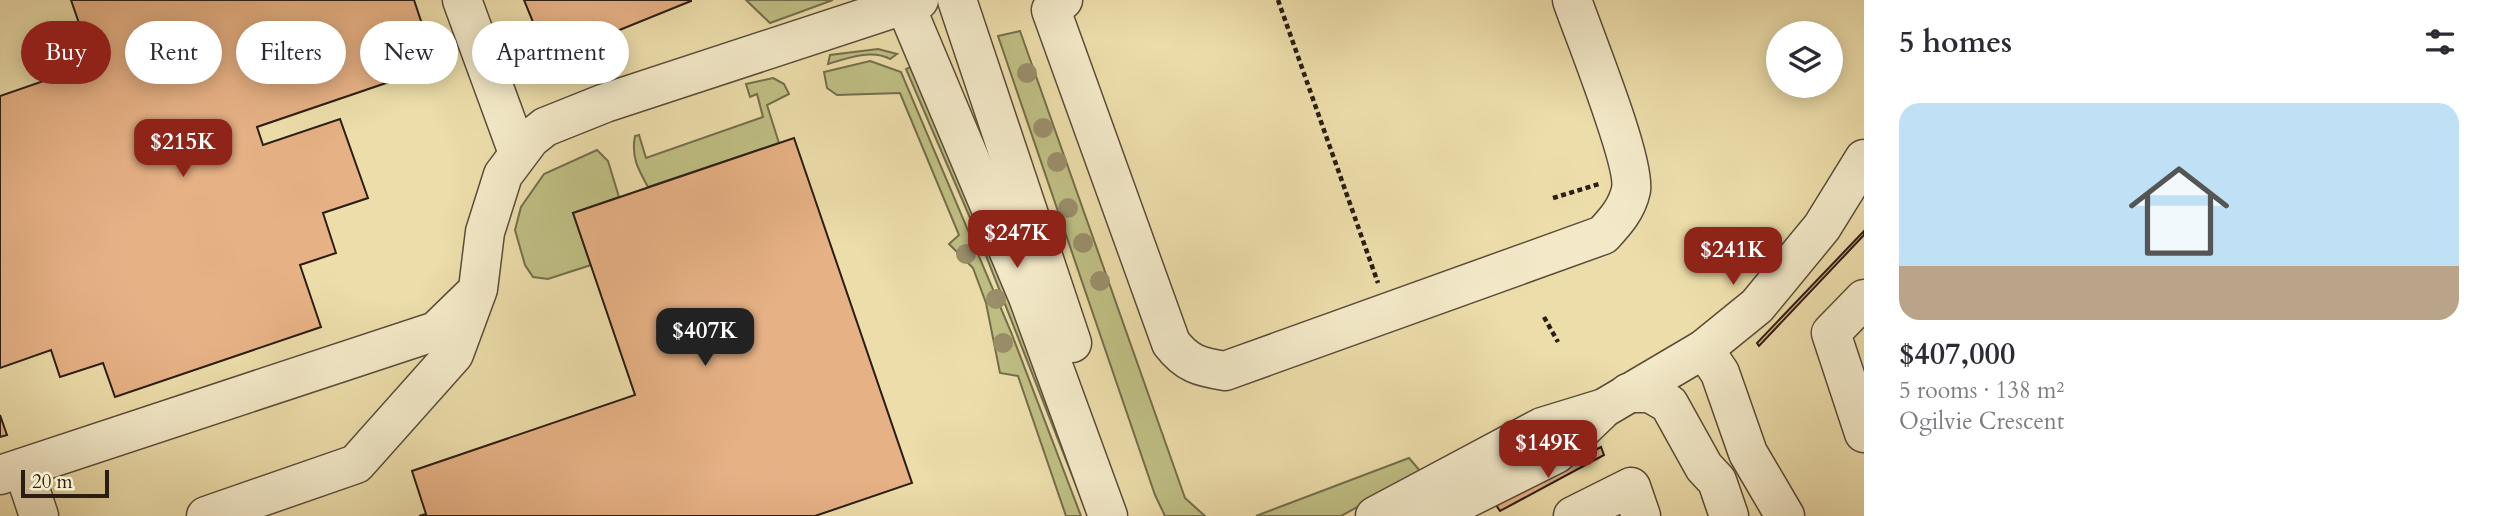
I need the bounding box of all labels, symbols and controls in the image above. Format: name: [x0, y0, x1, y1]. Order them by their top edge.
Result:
chip: Buy: [21, 21, 111, 84]
chip: Rent: [125, 21, 222, 84]
chip: Filters: [236, 21, 346, 84]
chip: New: [360, 21, 458, 84]
chip: Apartment: [472, 21, 629, 84]
map controls: [1766, 21, 1843, 98]
button: layers: [1766, 21, 1843, 98]
text: 5 homes: [1899, 22, 2012, 63]
icon: filters: [2421, 23, 2459, 61]
pin: $215K: [134, 120, 232, 179]
text: $215K: [150, 126, 216, 157]
icon: home: [2116, 148, 2242, 274]
pin: $247K: [968, 210, 1066, 270]
text: $247K: [984, 217, 1050, 248]
pin: $241K: [1684, 228, 1782, 287]
text: $241K: [1700, 234, 1766, 265]
pin: $407K: [656, 308, 754, 368]
text: $407K: [672, 315, 738, 346]
text: $407,000: [1899, 334, 2015, 375]
text: 5 rooms · 138 m²: [1899, 375, 2064, 406]
text: Ogilvie Crescent: [1899, 406, 2064, 437]
pin: $149K: [1499, 420, 1597, 480]
text: $149K: [1515, 427, 1581, 458]
scale bar: [21, 467, 108, 499]
text: 20 m: [32, 469, 73, 495]

